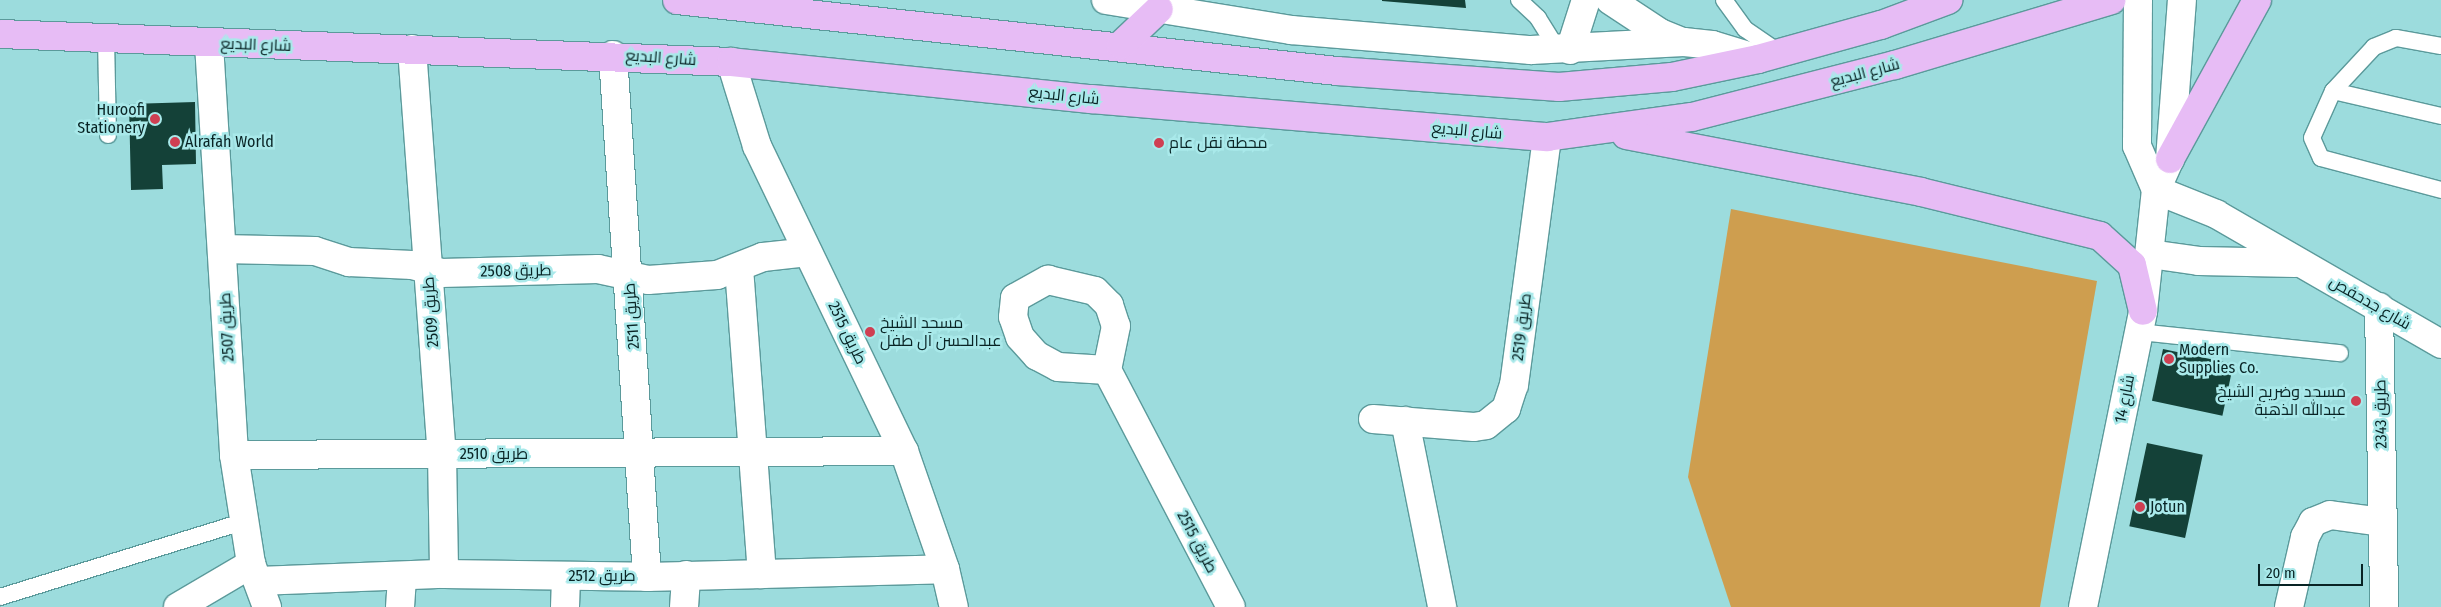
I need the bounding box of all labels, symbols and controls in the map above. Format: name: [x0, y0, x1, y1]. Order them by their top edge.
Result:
street label: شارع البديع: [220, 34, 292, 56]
street label: شارع البديع: [625, 46, 697, 70]
street label: شارع البديع: [1828, 55, 1902, 91]
street label: شارع البديع: [1028, 83, 1100, 109]
place label: Huroofi Stationery: [77, 100, 145, 138]
marker: Huroofi Stationery: [149, 113, 161, 125]
street label: شارع البديع: [1431, 118, 1503, 144]
place label: Alrafah World: [185, 132, 274, 152]
place label: محطة نقل عام: [1169, 133, 1268, 153]
marker: Alrafah World: [169, 136, 181, 148]
marker: محطة نقل عام: [1153, 137, 1165, 149]
street label: طريق 2508: [480, 261, 552, 281]
street label: شارع جدحفص: [2326, 272, 2414, 334]
street label: طريق 2509: [419, 276, 443, 348]
street label: طريق 2511: [620, 282, 644, 350]
street label: طريق 2507: [216, 292, 238, 362]
street label: طريق 2519: [1508, 292, 1536, 362]
street label: طريق 2515: [824, 298, 870, 368]
place label: مسجد الشيخ عبدالحسن آل طفل: [880, 313, 1002, 351]
marker: مسجد الشيخ عبدالحسن آل طفل: [864, 326, 876, 338]
place label: Modern Supplies Co.: [2179, 340, 2259, 378]
marker: Modern Supplies Co.: [2163, 353, 2175, 365]
street label: شارع 14: [2111, 373, 2139, 425]
street label: طريق 2343: [2371, 379, 2391, 449]
place label: مسجد وضريح الشيخ عبدالله الذهبة: [2217, 382, 2346, 420]
marker: مسجد وضريح الشيخ عبدالله الذهبة: [2350, 395, 2362, 407]
street label: طريق 2510: [460, 444, 528, 464]
place label: Jotun: [2150, 497, 2185, 517]
marker: Jotun: [2134, 501, 2146, 513]
street label: طريق 2515: [1173, 508, 1221, 576]
scale bar: [2261, 554, 2366, 586]
text: 20 m: [2266, 564, 2296, 582]
street label: طريق 2512: [568, 566, 636, 586]

